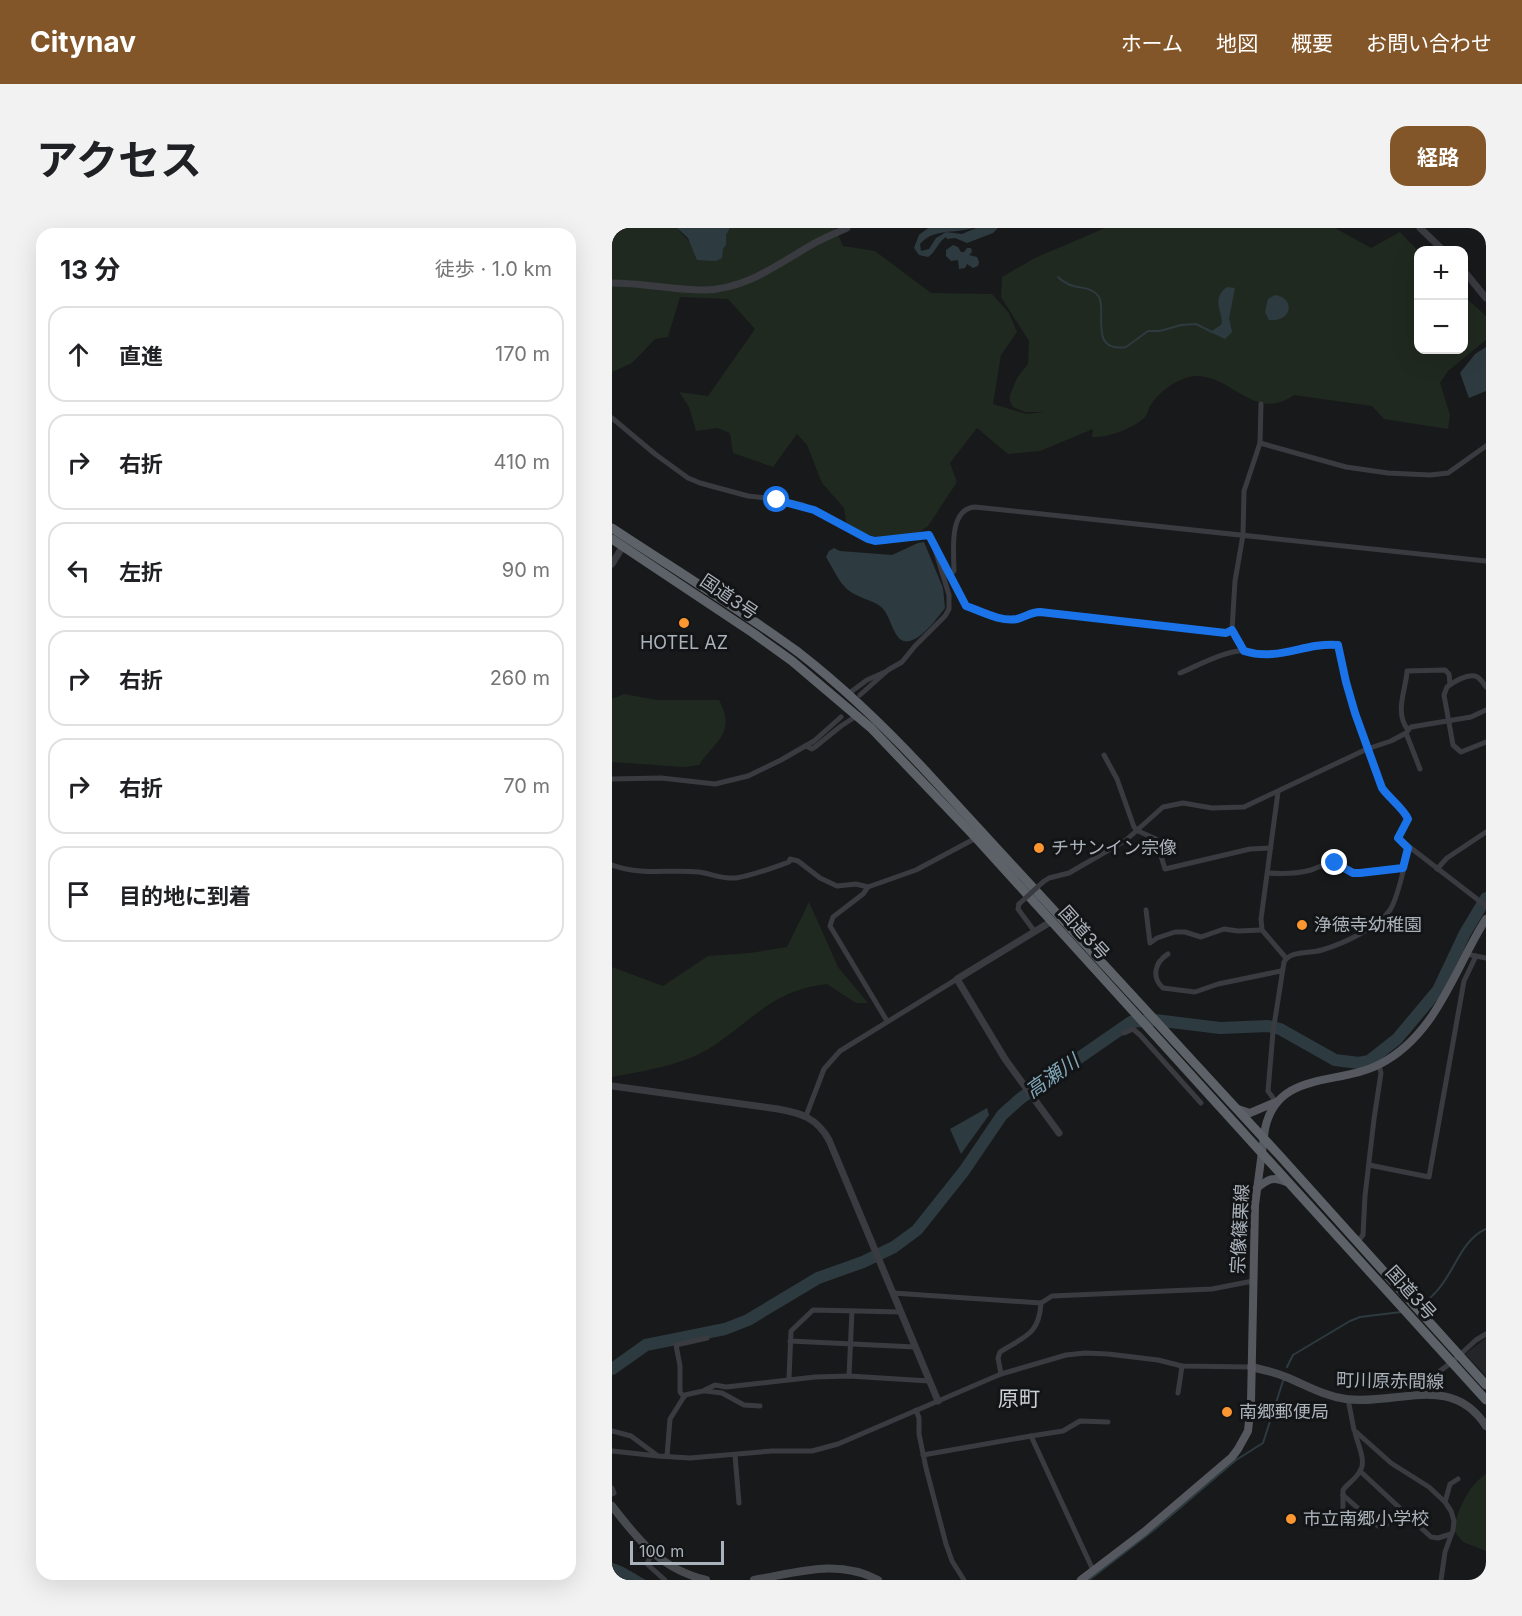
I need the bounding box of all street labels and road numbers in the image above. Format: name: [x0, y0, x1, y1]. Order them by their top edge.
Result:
street label: 国道3号: [696, 570, 762, 623]
street label: 国道3号: [1055, 901, 1114, 964]
street label: 宗像篠栗線: [1227, 1183, 1252, 1274]
street label: 国道3号: [1382, 1261, 1441, 1324]
street label: 町川原赤間線: [1336, 1369, 1444, 1392]

